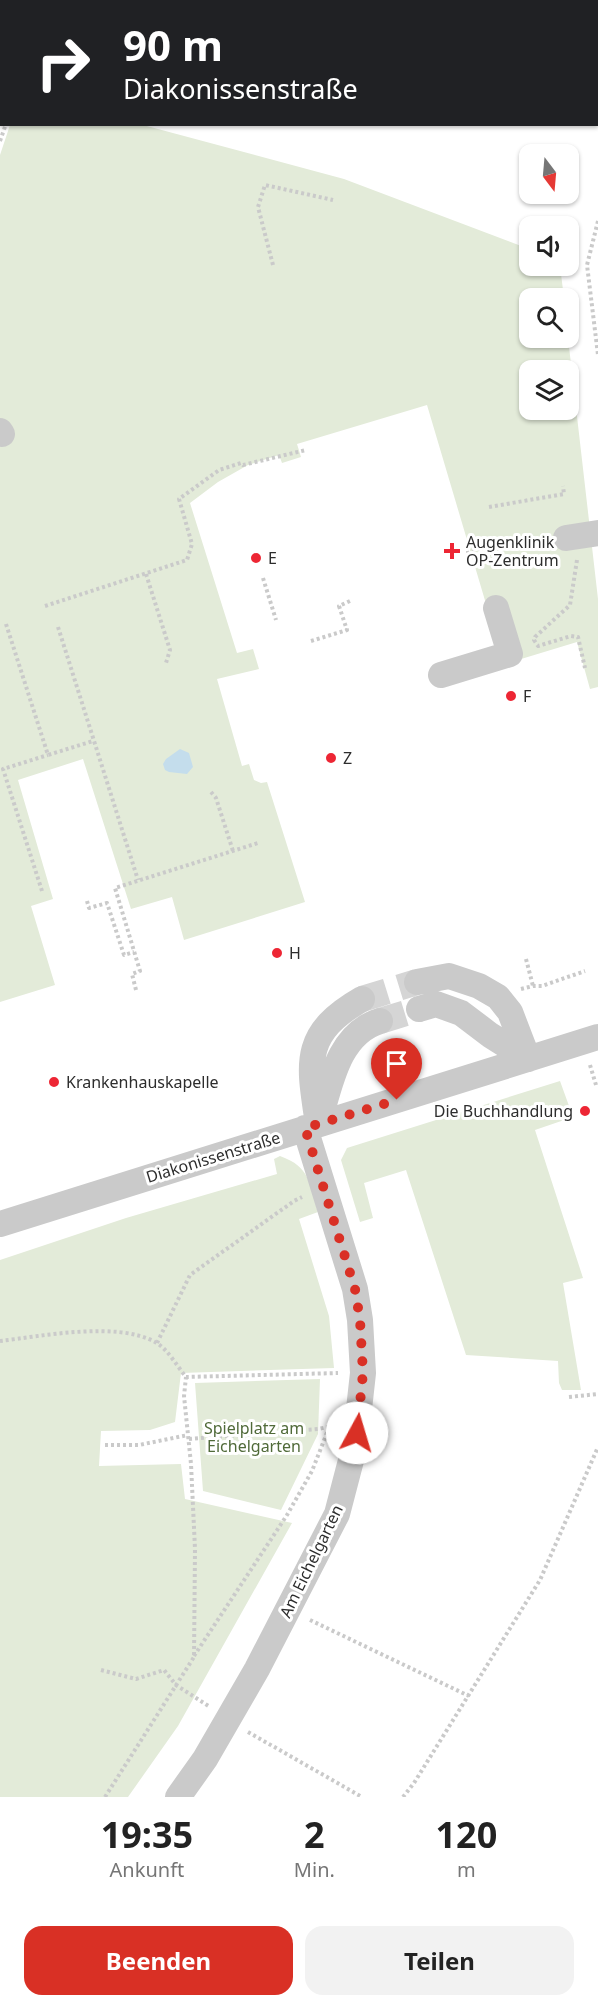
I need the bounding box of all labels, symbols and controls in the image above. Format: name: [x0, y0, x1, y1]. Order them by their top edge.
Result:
text: 90 m: [123, 16, 223, 73]
icon: right: [24, 24, 102, 102]
text: Diakonissenstraße: [123, 70, 358, 107]
north arrow: [519, 144, 579, 204]
map controls: [519, 144, 579, 420]
button: sound: [519, 216, 579, 276]
button: search: [519, 288, 579, 348]
button: layers: [519, 360, 579, 420]
place label: Augenklinik OP-Zentrum: [466, 531, 559, 571]
marker: Augenklinik OP-Zentrum: [443, 542, 461, 560]
place label: E: [268, 547, 277, 569]
marker: E: [249, 551, 263, 565]
place label: F: [523, 685, 531, 707]
marker: F: [504, 689, 518, 703]
place label: Z: [343, 747, 352, 769]
marker: Z: [324, 751, 338, 765]
place label: H: [289, 942, 301, 964]
marker: H: [270, 946, 284, 960]
pin: [371, 1038, 422, 1100]
icon: arrive: [380, 1047, 413, 1080]
place label: Krankenhauskapelle: [66, 1071, 219, 1093]
marker: Krankenhauskapelle: [47, 1075, 61, 1089]
place label: Die Buchhandlung: [434, 1100, 573, 1122]
marker: Die Buchhandlung: [578, 1104, 592, 1118]
street label: Diakonissenstraße: [143, 1126, 283, 1188]
position arrow: [325, 1401, 389, 1465]
park label: Spielplatz am Eichelgarten: [204, 1417, 304, 1457]
street label: Am Eichelgarten: [274, 1501, 348, 1621]
text: 19:35: [101, 1810, 193, 1859]
text: 2: [304, 1810, 325, 1859]
text: 120: [436, 1810, 497, 1859]
text: Ankunft: [110, 1856, 184, 1883]
text: Min.: [294, 1856, 335, 1883]
text: m: [457, 1856, 476, 1883]
button: Beenden: [24, 1926, 293, 1995]
button: Teilen: [305, 1926, 574, 1995]

